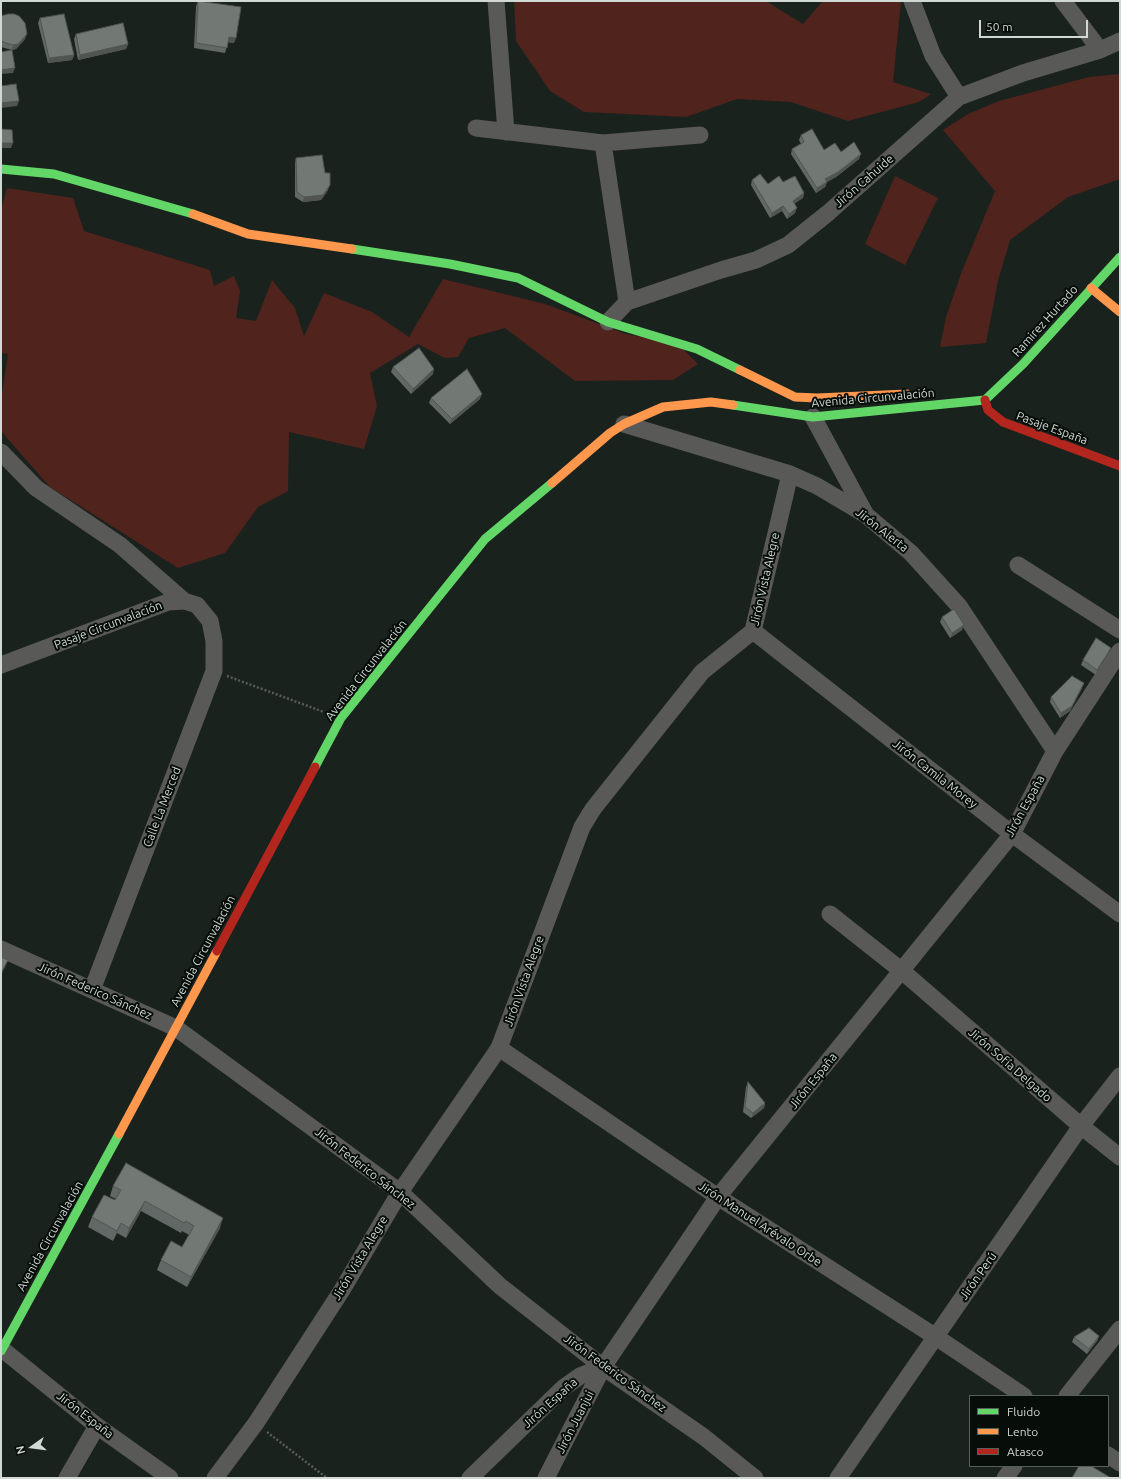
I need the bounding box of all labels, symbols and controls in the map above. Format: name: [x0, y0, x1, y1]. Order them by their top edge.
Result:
scale bar: [981, 12, 1090, 38]
text: 50 m: [986, 20, 1013, 33]
street label: Jirón Cahuide: [831, 151, 897, 211]
street label: Ramirez Hurtado: [1009, 282, 1081, 360]
street label: Avenida Circunvalación: [811, 385, 935, 411]
street label: Pasaje España: [1014, 408, 1090, 448]
street label: Jirón Alerta: [853, 505, 911, 555]
street label: Jirón Vista Alegre: [747, 531, 783, 627]
street label: Pasaje Circunvalación: [52, 598, 164, 652]
street label: Avenida Circunvalación: [322, 617, 410, 723]
street label: Jirón Camila Morey: [890, 737, 980, 811]
street label: Calle La Merced: [140, 765, 184, 849]
street label: Jirón España: [1002, 773, 1048, 839]
street label: Avenida Circunvalación: [168, 893, 238, 1009]
street label: Jirón Vista Alegre: [501, 934, 547, 1028]
street label: Jirón Federico Sánchez: [36, 959, 154, 1023]
street label: Jirón Sofía Delgado: [965, 1025, 1055, 1105]
street label: Jirón España: [786, 1050, 840, 1112]
street label: Jirón Federico Sánchez: [312, 1124, 418, 1212]
street label: Avenida Circunvalación: [14, 1178, 86, 1294]
street label: Jirón Manuel Arévalo Orbe: [696, 1179, 824, 1269]
street label: Jirón Vista Alegre: [329, 1213, 391, 1303]
street label: Jirón Perú: [956, 1249, 1000, 1303]
street label: Jirón Federico Sánchez: [561, 1331, 669, 1415]
street label: Jirón España: [520, 1375, 580, 1431]
street label: Jirón España: [54, 1388, 116, 1442]
street label: Jirón Juanjui: [553, 1388, 597, 1456]
legend: [969, 1395, 1109, 1467]
text: Fluido: [1007, 1405, 1040, 1418]
text: Lento: [1007, 1425, 1038, 1438]
north arrow: [12, 1427, 52, 1467]
text: N: [14, 1444, 27, 1455]
text: Atasco: [1007, 1445, 1043, 1458]

